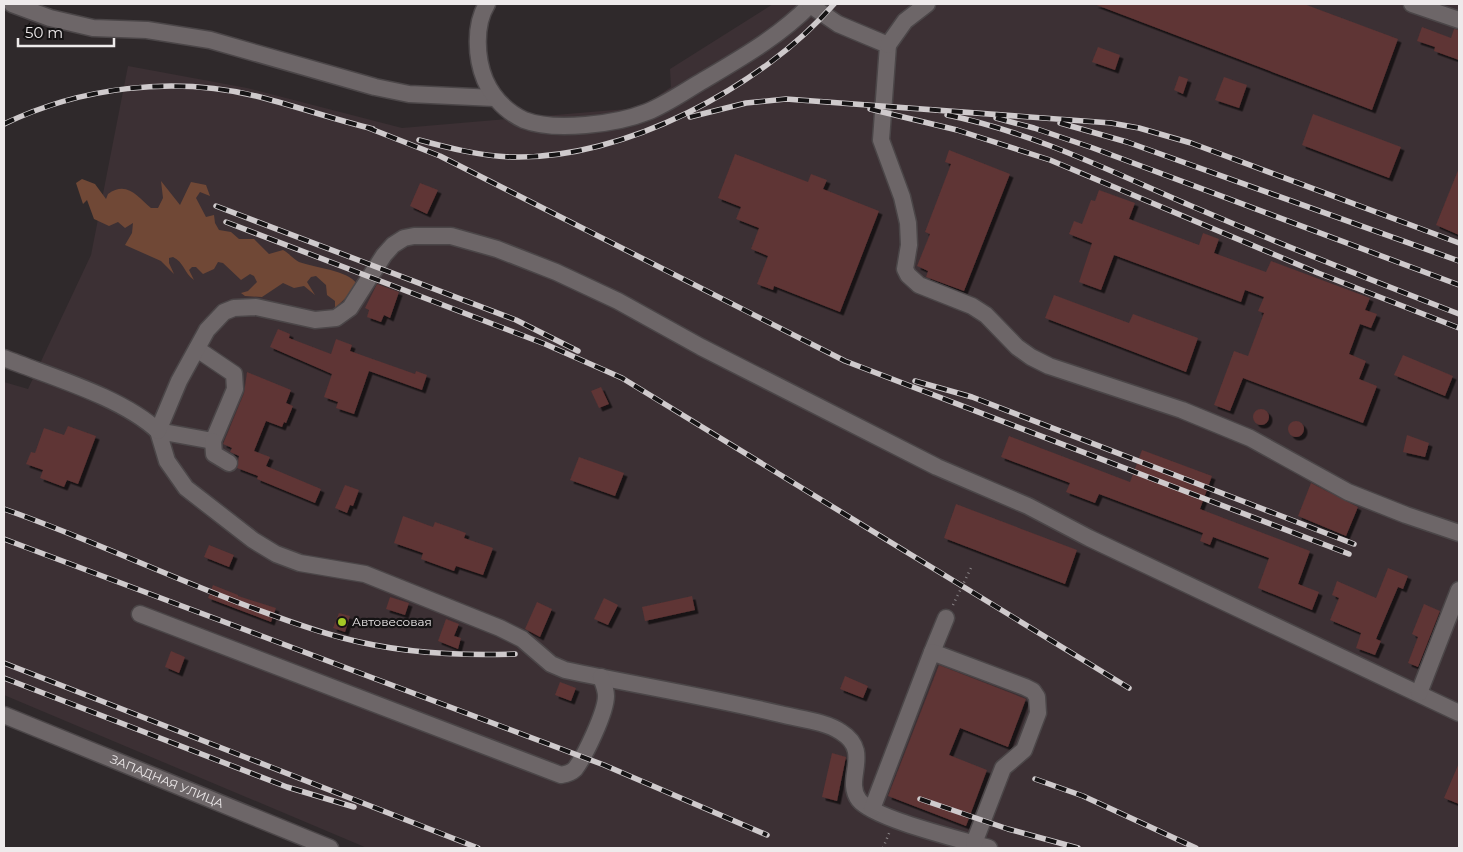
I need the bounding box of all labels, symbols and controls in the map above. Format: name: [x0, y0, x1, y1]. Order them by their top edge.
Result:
scale bar: [18, 15, 114, 47]
text: 50 m: [25, 23, 63, 42]
place label: Автовесовая: [352, 614, 432, 629]
marker: Автовесовая: [336, 616, 348, 628]
street label: ЗАПАДНАЯ УЛИЦА: [108, 751, 226, 811]

